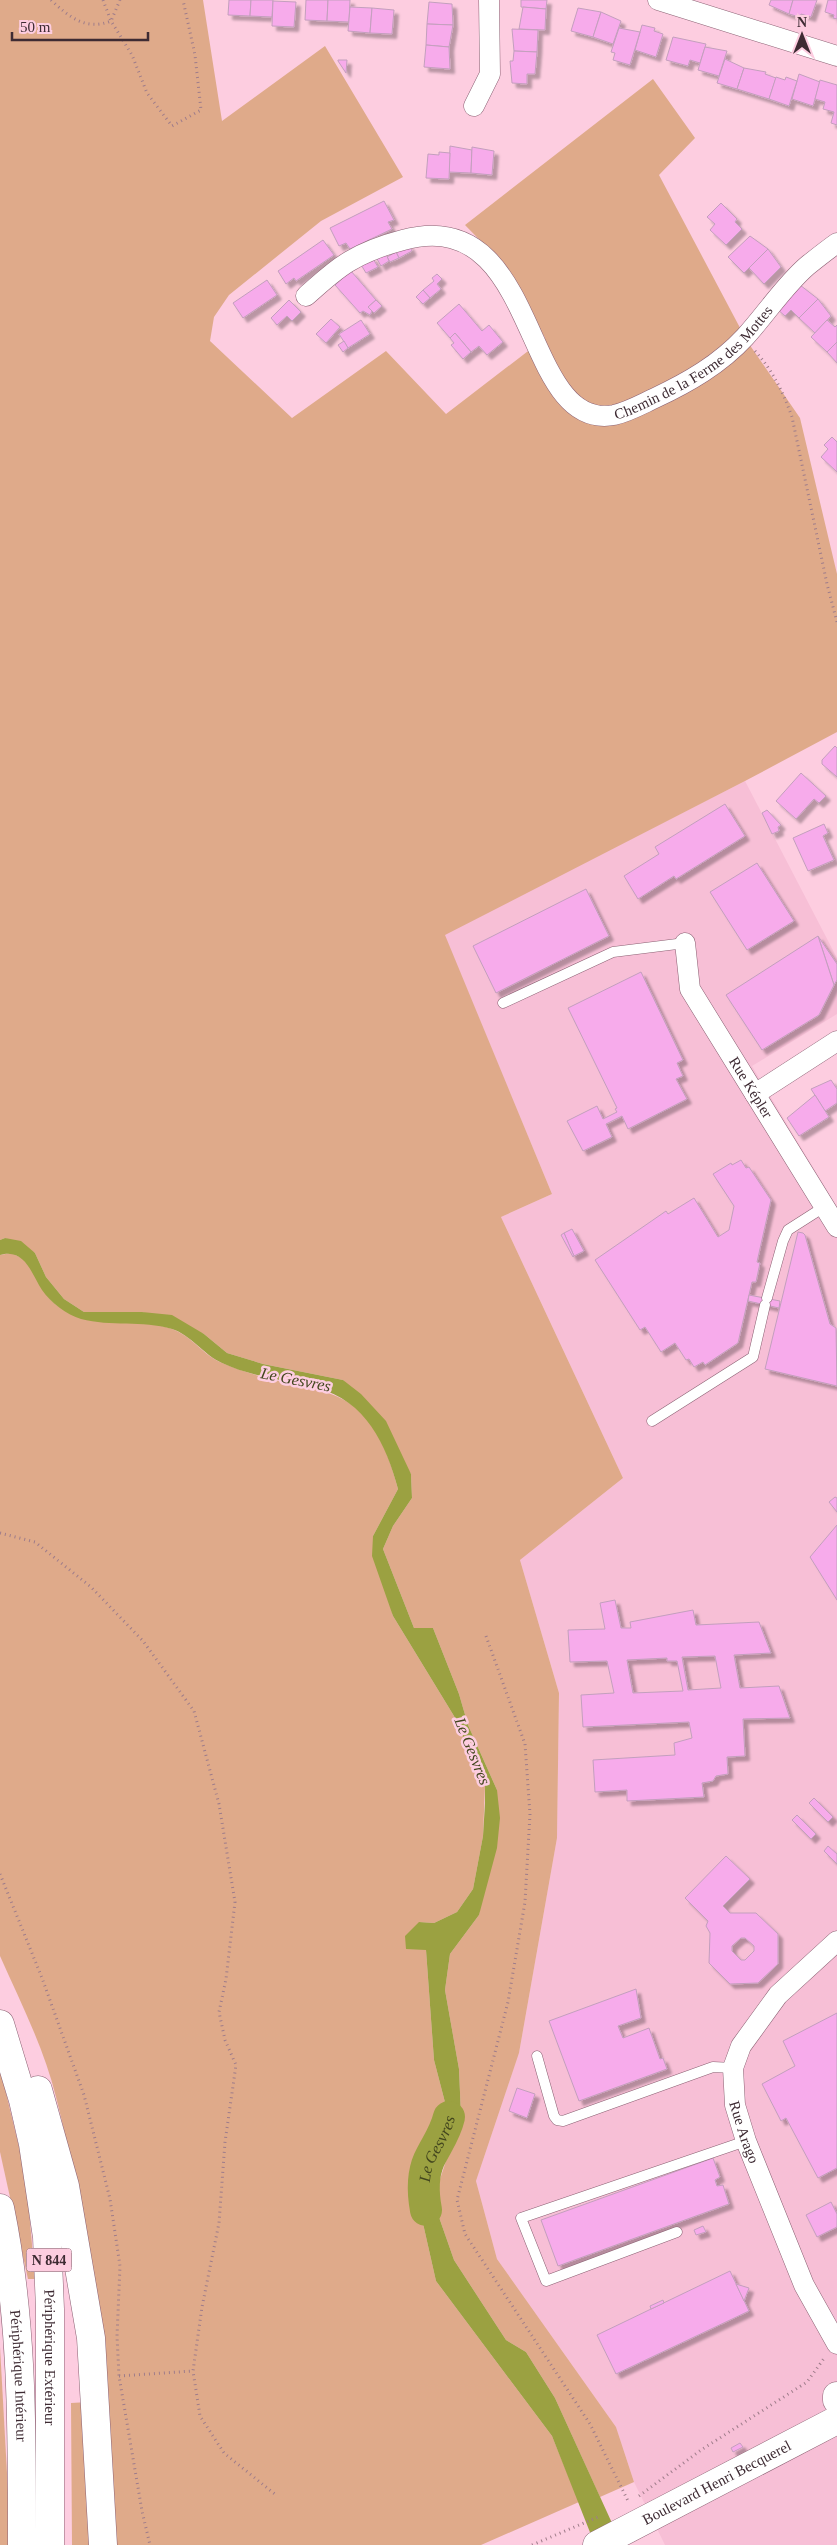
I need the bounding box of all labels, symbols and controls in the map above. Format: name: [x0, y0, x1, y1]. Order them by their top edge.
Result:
scale bar: [12, 10, 149, 42]
north arrow: [777, 10, 827, 60]
text: N: [797, 15, 807, 30]
text: 50 m: [20, 19, 51, 35]
street label: Chemin de la Ferme des Mottes: [612, 303, 776, 423]
street label: Rue Képler: [726, 1054, 776, 1121]
water label: Le Gesvres: [258, 1364, 332, 1395]
water label: Le Gesvres: [451, 1714, 494, 1787]
street label: Rue Arago: [726, 2099, 762, 2166]
water label: Le Gesvres: [416, 2114, 458, 2184]
road number: N 844: [27, 2248, 72, 2272]
street label: Périphérique Extérieur: [41, 2289, 58, 2426]
street label: Périphérique Intérieur: [7, 2309, 30, 2442]
street label: Boulevard Henri Becquerel: [640, 2437, 794, 2528]

